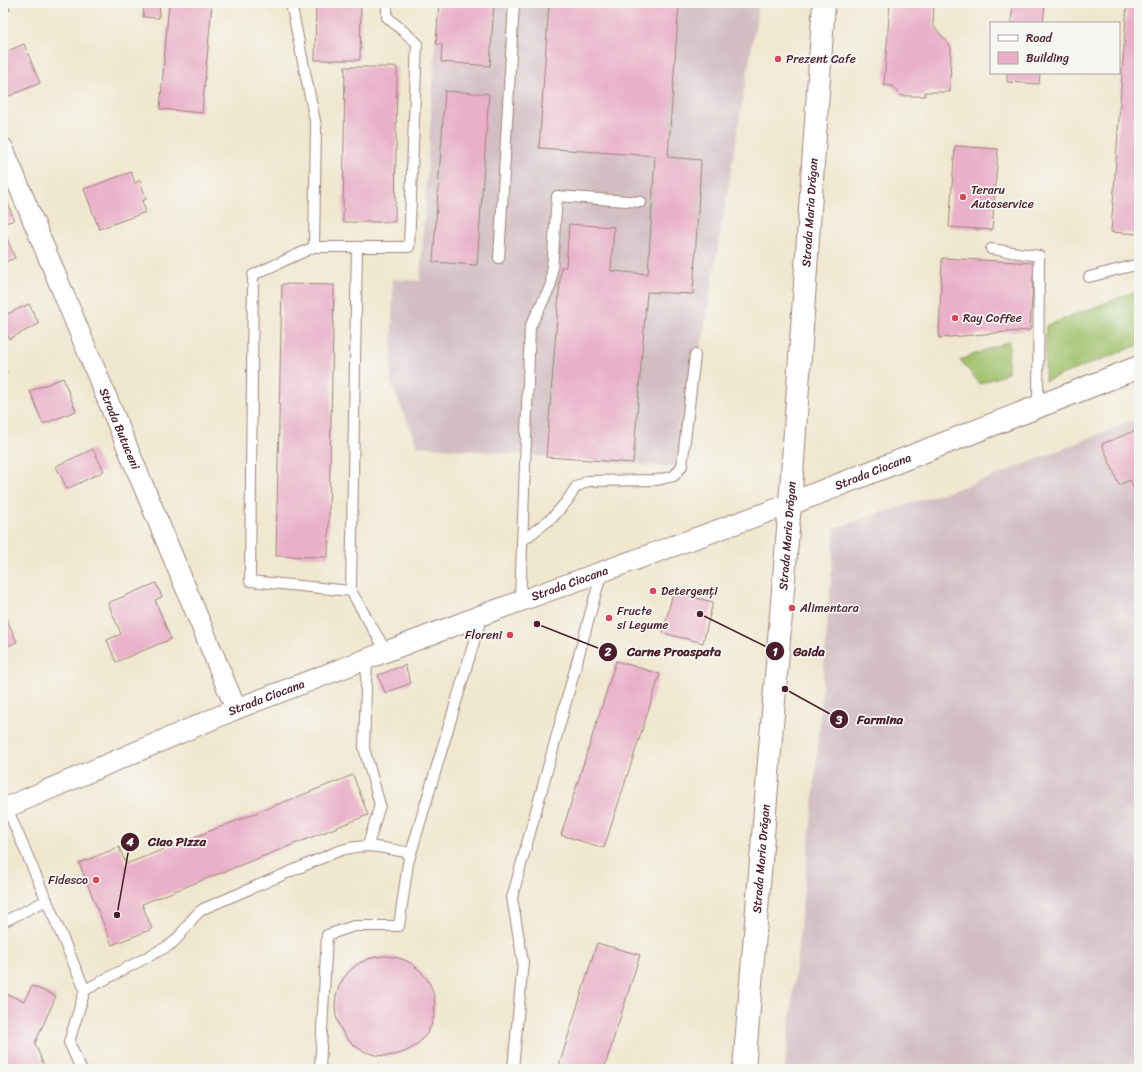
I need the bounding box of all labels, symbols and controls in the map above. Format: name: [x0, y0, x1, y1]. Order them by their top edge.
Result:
legend: [990, 22, 1120, 74]
text: Road: [1026, 27, 1053, 49]
text: Building: [1026, 47, 1069, 69]
place label: Prezent Cafe: [786, 48, 856, 70]
marker: Prezent Cafe: [773, 54, 783, 64]
street label: Strada Maria Drăgan: [795, 157, 824, 268]
place label: Teraru Autoservice: [970, 179, 1034, 215]
marker: Teraru Autoservice: [958, 192, 968, 202]
place label: Ray Coffee: [963, 307, 1022, 329]
marker: Ray Coffee: [950, 313, 960, 323]
street label: Strada Butuceni: [93, 384, 147, 474]
street label: Strada Ciocana: [831, 446, 914, 496]
street label: Strada Maria Drăgan: [772, 480, 803, 591]
street label: Strada Ciocana: [528, 559, 611, 607]
place label: Detergenți: [661, 580, 718, 602]
marker: Detergenți: [648, 586, 658, 596]
place label: Alimentara: [799, 597, 859, 619]
place label: Fructe si Legume: [616, 600, 669, 636]
marker: Alimentara: [787, 603, 797, 613]
marker: Fructe si Legume: [604, 613, 614, 623]
place label: Floreni: [465, 624, 503, 646]
marker: Floreni: [505, 630, 515, 640]
callout: Carne Proaspata: [598, 639, 729, 664]
callout: Gaida: [765, 639, 833, 664]
text: Carne Proaspata: [626, 640, 722, 663]
text: Gaida: [792, 640, 825, 663]
text: 2: [604, 641, 612, 663]
text: 1: [772, 641, 778, 663]
street label: Strada Ciocana: [224, 673, 308, 722]
callout: Farmina: [829, 707, 911, 732]
text: Farmina: [856, 708, 904, 731]
text: 3: [835, 709, 843, 731]
street label: Strada Maria Drăgan: [746, 803, 777, 914]
callout: Ciao Pizza: [120, 829, 214, 854]
text: Ciao Pizza: [147, 830, 207, 853]
text: 4: [125, 831, 134, 853]
place label: Fidesco: [48, 869, 88, 891]
marker: Fidesco: [91, 875, 101, 885]

